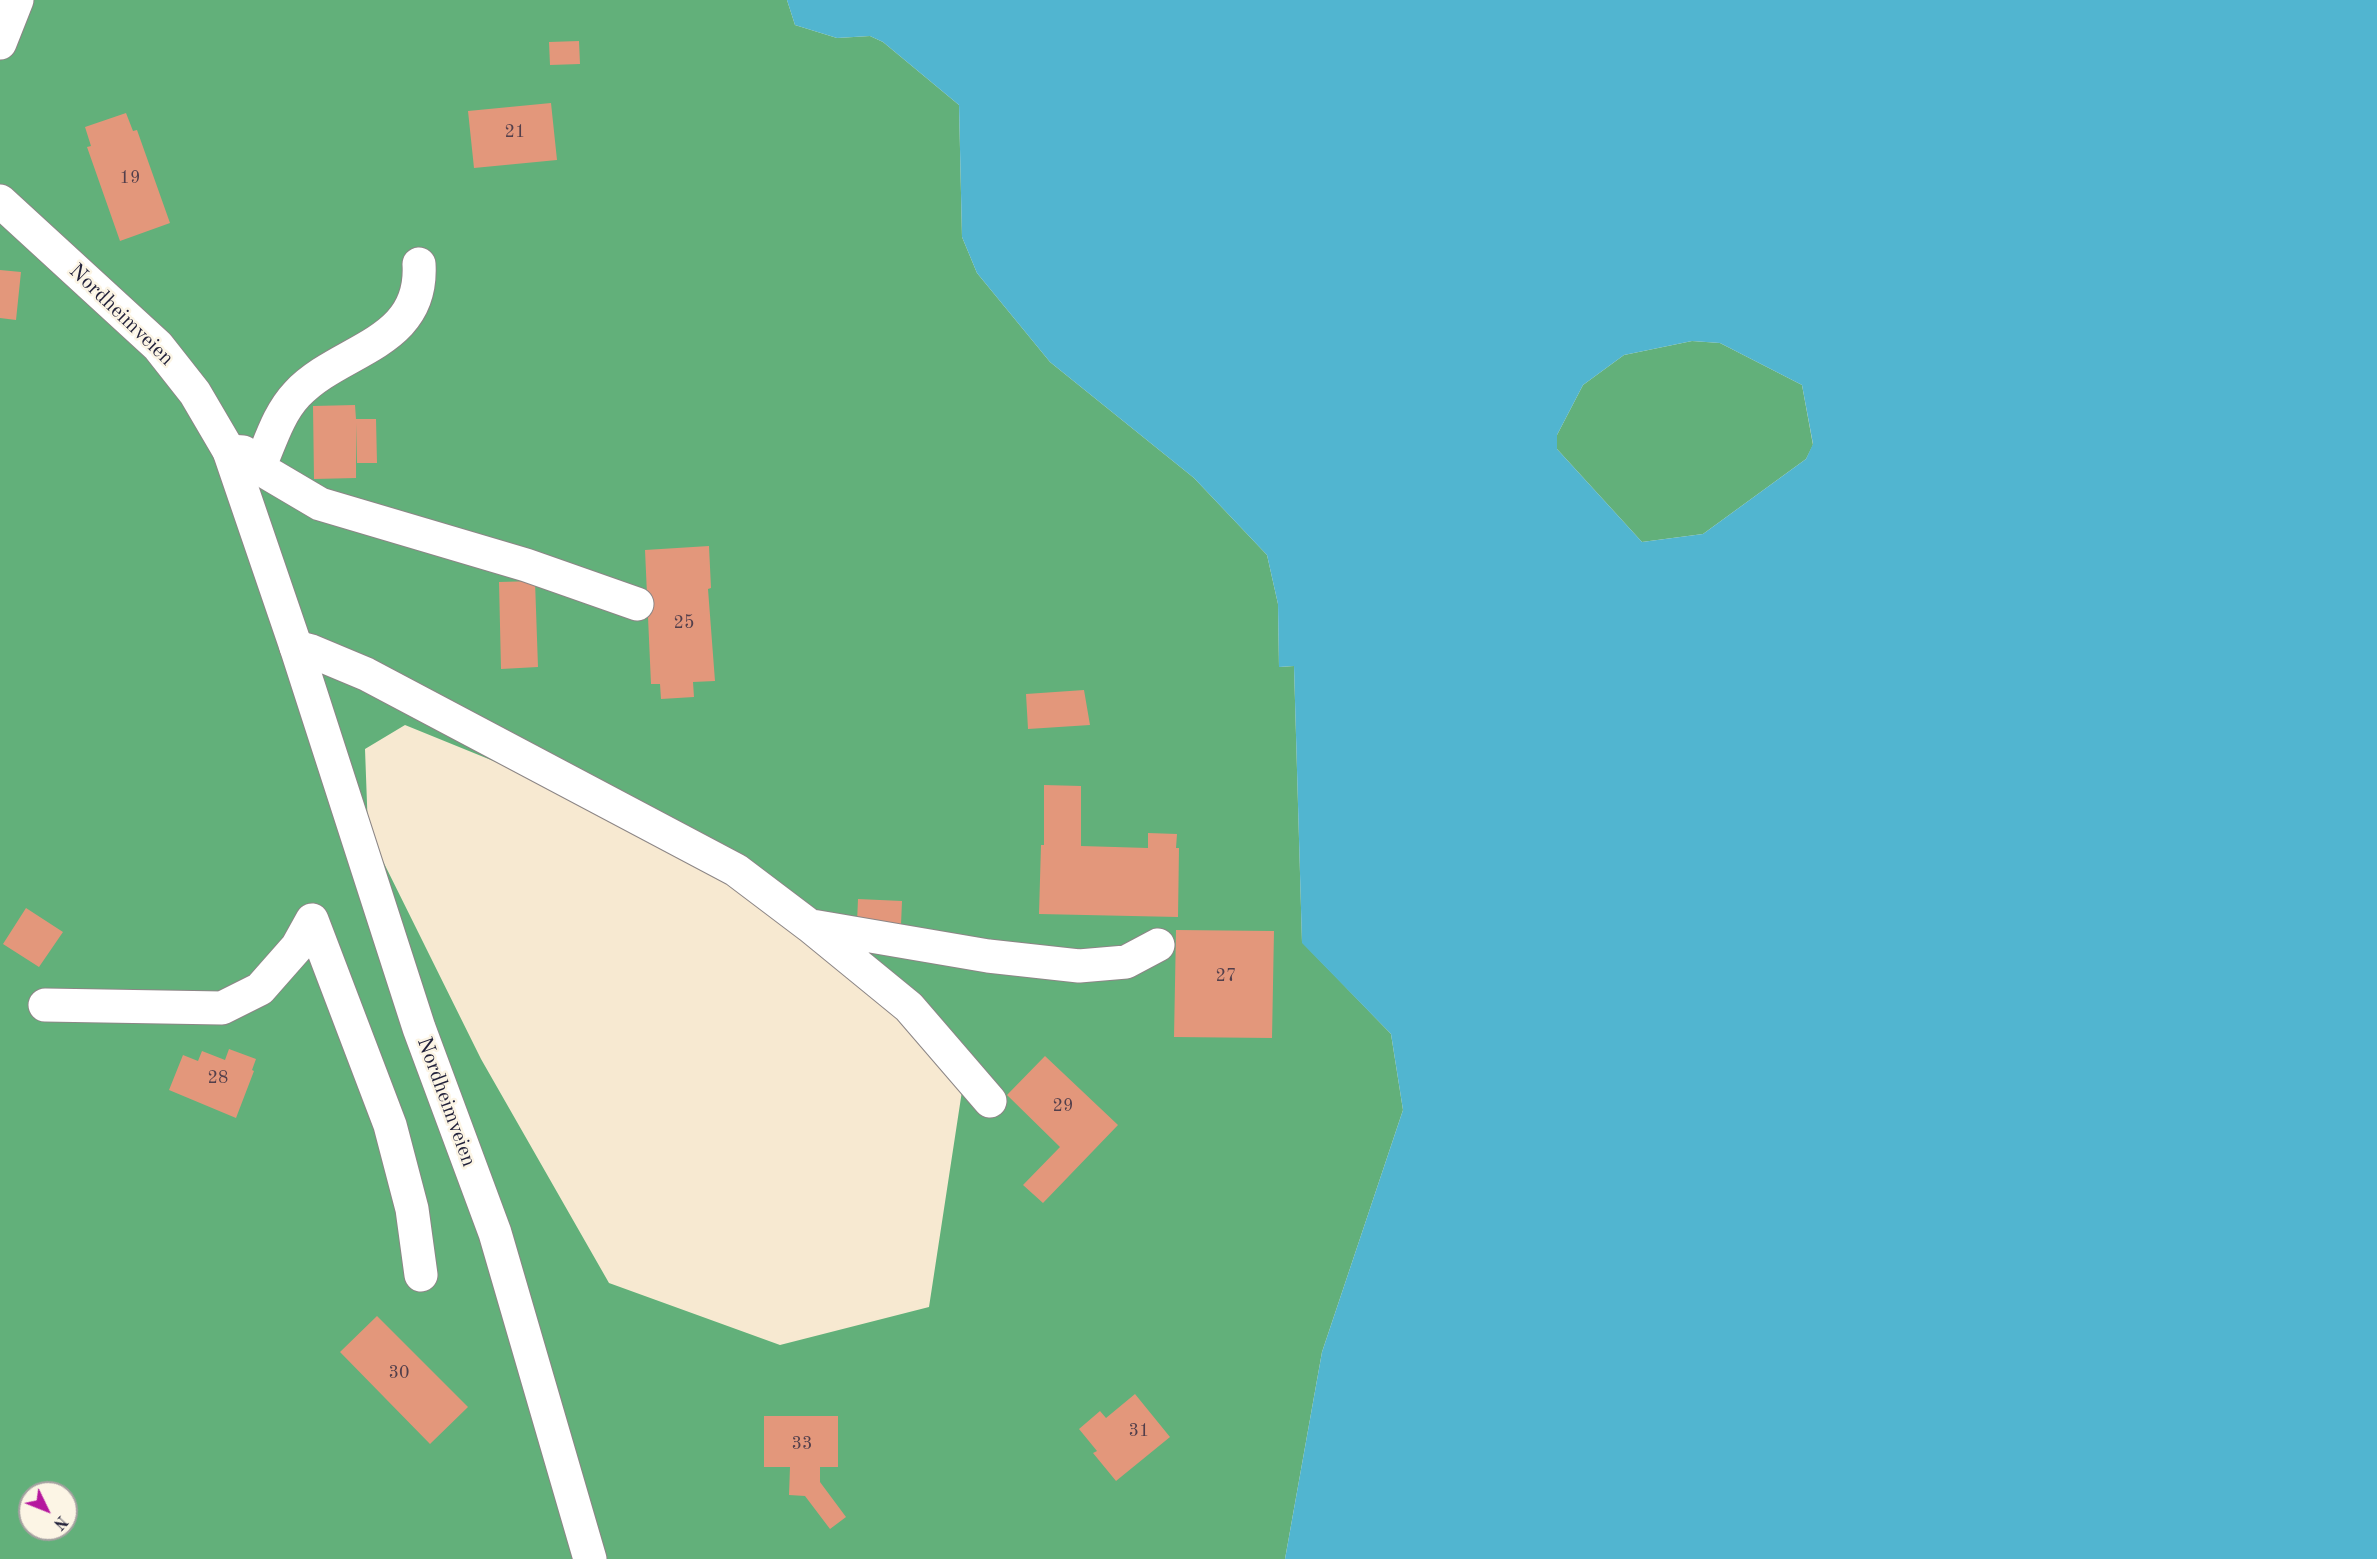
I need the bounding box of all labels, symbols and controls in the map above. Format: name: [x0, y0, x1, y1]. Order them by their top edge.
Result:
house number: 21: [505, 121, 525, 143]
house number: 19: [120, 167, 140, 189]
street label: Nordheimveien: [63, 259, 179, 371]
house number: 25: [674, 612, 694, 634]
house number: 27: [1216, 965, 1236, 987]
street label: Nordheimveien: [411, 1034, 481, 1170]
house number: 28: [208, 1067, 228, 1089]
house number: 29: [1053, 1095, 1073, 1117]
house number: 30: [389, 1362, 409, 1384]
house number: 31: [1129, 1420, 1149, 1442]
house number: 33: [792, 1433, 812, 1455]
north arrow: [18, 1481, 78, 1541]
text: N: [50, 1512, 70, 1532]

